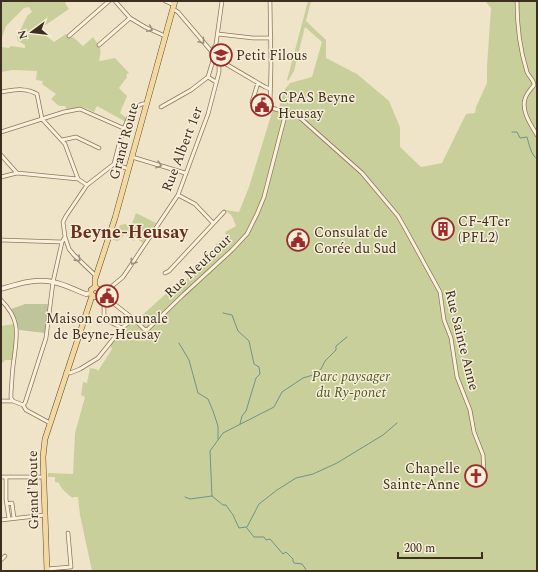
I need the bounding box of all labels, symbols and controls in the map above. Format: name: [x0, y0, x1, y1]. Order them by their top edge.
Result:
north arrow: [12, 12, 52, 52]
one-way arrow: [146, 24, 153, 32]
text: N: [13, 28, 32, 41]
one-way arrow: [197, 36, 204, 43]
school or university icon: Petit Filous: [208, 42, 234, 68]
place label: Petit Filous: [236, 45, 308, 66]
place label: CPAS Beyne Heusay: [278, 87, 355, 124]
public building icon: CPAS Beyne Heusay: [249, 92, 275, 118]
street label: Grand'Route: [104, 100, 144, 182]
street label: Rue Albert 1er: [156, 103, 208, 195]
one-way arrow: [155, 160, 162, 169]
place label: CF-4Ter (PFL2): [458, 211, 510, 248]
building icon: CF-4Ter (PFL2): [430, 216, 456, 242]
district label: Beyne-Heusay: [70, 219, 190, 246]
place label: Consulat de Corée du Sud: [314, 222, 397, 259]
public building icon: Consulat de Corée du Sud: [285, 227, 311, 253]
street label: Rue Neufcour: [160, 229, 237, 303]
one-way arrow: [73, 254, 81, 262]
one-way arrow: [131, 258, 138, 265]
public building icon: Maison communale de Beyne-Heusay: [94, 283, 120, 309]
street label: Rue Sainte Anne: [439, 287, 485, 393]
place label: Maison communale de Beyne-Heusay: [46, 308, 168, 345]
park label: Parc paysager du Ry-ponet: [312, 366, 390, 403]
street label: Grand'Route: [22, 450, 44, 530]
place label: Chapelle Sainte-Anne: [383, 458, 460, 495]
church icon: Chapelle Sainte-Anne: [463, 463, 489, 489]
scale bar: [398, 534, 482, 560]
text: 200 m: [404, 539, 435, 558]

